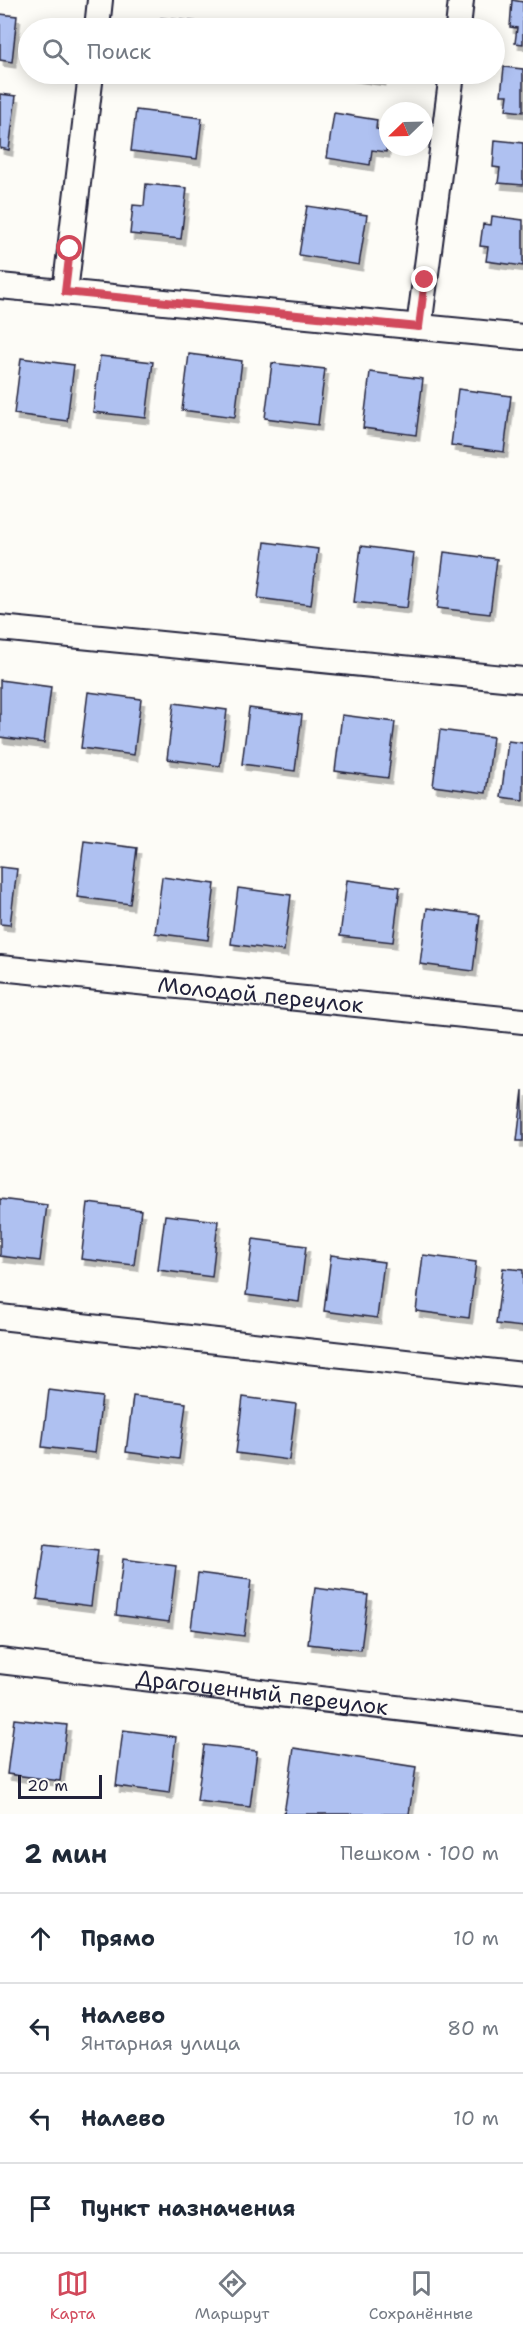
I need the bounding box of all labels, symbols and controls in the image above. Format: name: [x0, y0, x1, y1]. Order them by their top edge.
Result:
search box: [18, 18, 505, 84]
icon: search: [39, 35, 72, 68]
text: Поиск: [87, 37, 151, 66]
north arrow: [379, 102, 433, 156]
route start: [56, 235, 82, 261]
route end: [411, 266, 437, 292]
street label: Молодой переулок: [156, 970, 365, 1019]
street label: Драгоценный переулок: [134, 1663, 390, 1721]
scale bar: [18, 1772, 102, 1800]
text: 20 m: [27, 1775, 68, 1796]
text: 2 мин: [24, 1836, 107, 1871]
text: Пешком · 100 m: [340, 1840, 499, 1866]
icon: ahead: [24, 1922, 57, 1955]
text: Прямо: [81, 1924, 155, 1953]
text: 10 m: [453, 1925, 499, 1951]
text: Налево: [81, 2001, 165, 2030]
icon: left: [24, 2012, 57, 2045]
text: 80 m: [447, 2015, 499, 2041]
text: Янтарная улица: [81, 2030, 240, 2056]
icon: left: [24, 2102, 57, 2135]
text: Налево: [81, 2104, 165, 2133]
text: 10 m: [453, 2105, 499, 2131]
icon: arrive: [24, 2192, 57, 2225]
text: Пункт назначения: [81, 2194, 295, 2223]
tab: Карта: [50, 2267, 95, 2324]
tab: Маршрут: [195, 2267, 269, 2324]
tab: Сохранённые: [369, 2267, 473, 2324]

